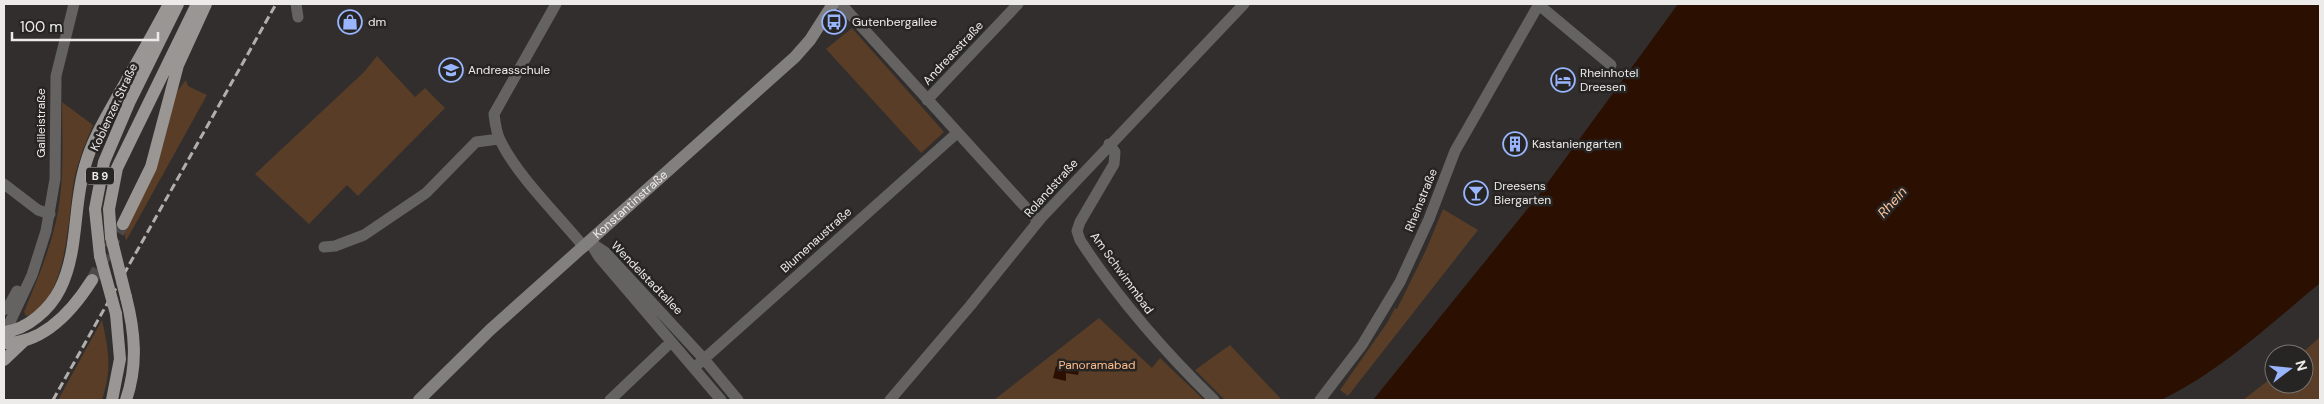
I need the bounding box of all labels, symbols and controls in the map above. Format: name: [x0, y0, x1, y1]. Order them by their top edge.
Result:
shop icon: dm: [337, 9, 363, 35]
bus stop icon: Gutenbergallee: [821, 9, 847, 35]
scale bar: [12, 10, 159, 42]
place label: dm: [368, 14, 386, 30]
place label: Gutenbergallee: [852, 14, 937, 30]
text: 100 m: [20, 17, 63, 37]
street label: Andreasstraße: [919, 17, 987, 88]
school or university icon: Andreasschule: [438, 57, 464, 83]
street label: Koblenzer Straße: [87, 61, 141, 153]
place label: Andreasschule: [468, 62, 550, 78]
place label: Rheinhotel Dreesen: [1580, 65, 1638, 95]
hotel icon: Rheinhotel Dreesen: [1550, 67, 1576, 93]
street label: Galileistraße: [33, 88, 49, 158]
building icon: Kastaniengarten: [1502, 131, 1528, 157]
place label: Kastaniengarten: [1532, 136, 1622, 152]
street label: Rolandstraße: [1020, 155, 1082, 221]
street label: Rheinstraße: [1401, 166, 1441, 234]
street label: Konstantinstraße: [590, 167, 671, 242]
road number: B 9: [86, 168, 114, 185]
place label: Dreesens Biergarten: [1494, 178, 1551, 208]
bar icon: Dreesens Biergarten: [1463, 180, 1489, 206]
water label: Rhein: [1873, 183, 1911, 221]
street label: Blumenaustraße: [777, 204, 855, 276]
street label: Am Schwimmbad: [1087, 229, 1157, 317]
street label: Wendelstadtallee: [608, 238, 686, 318]
north arrow: [2264, 344, 2314, 394]
park label: Panoramabad: [1059, 357, 1135, 373]
text: N: [2291, 358, 2312, 373]

